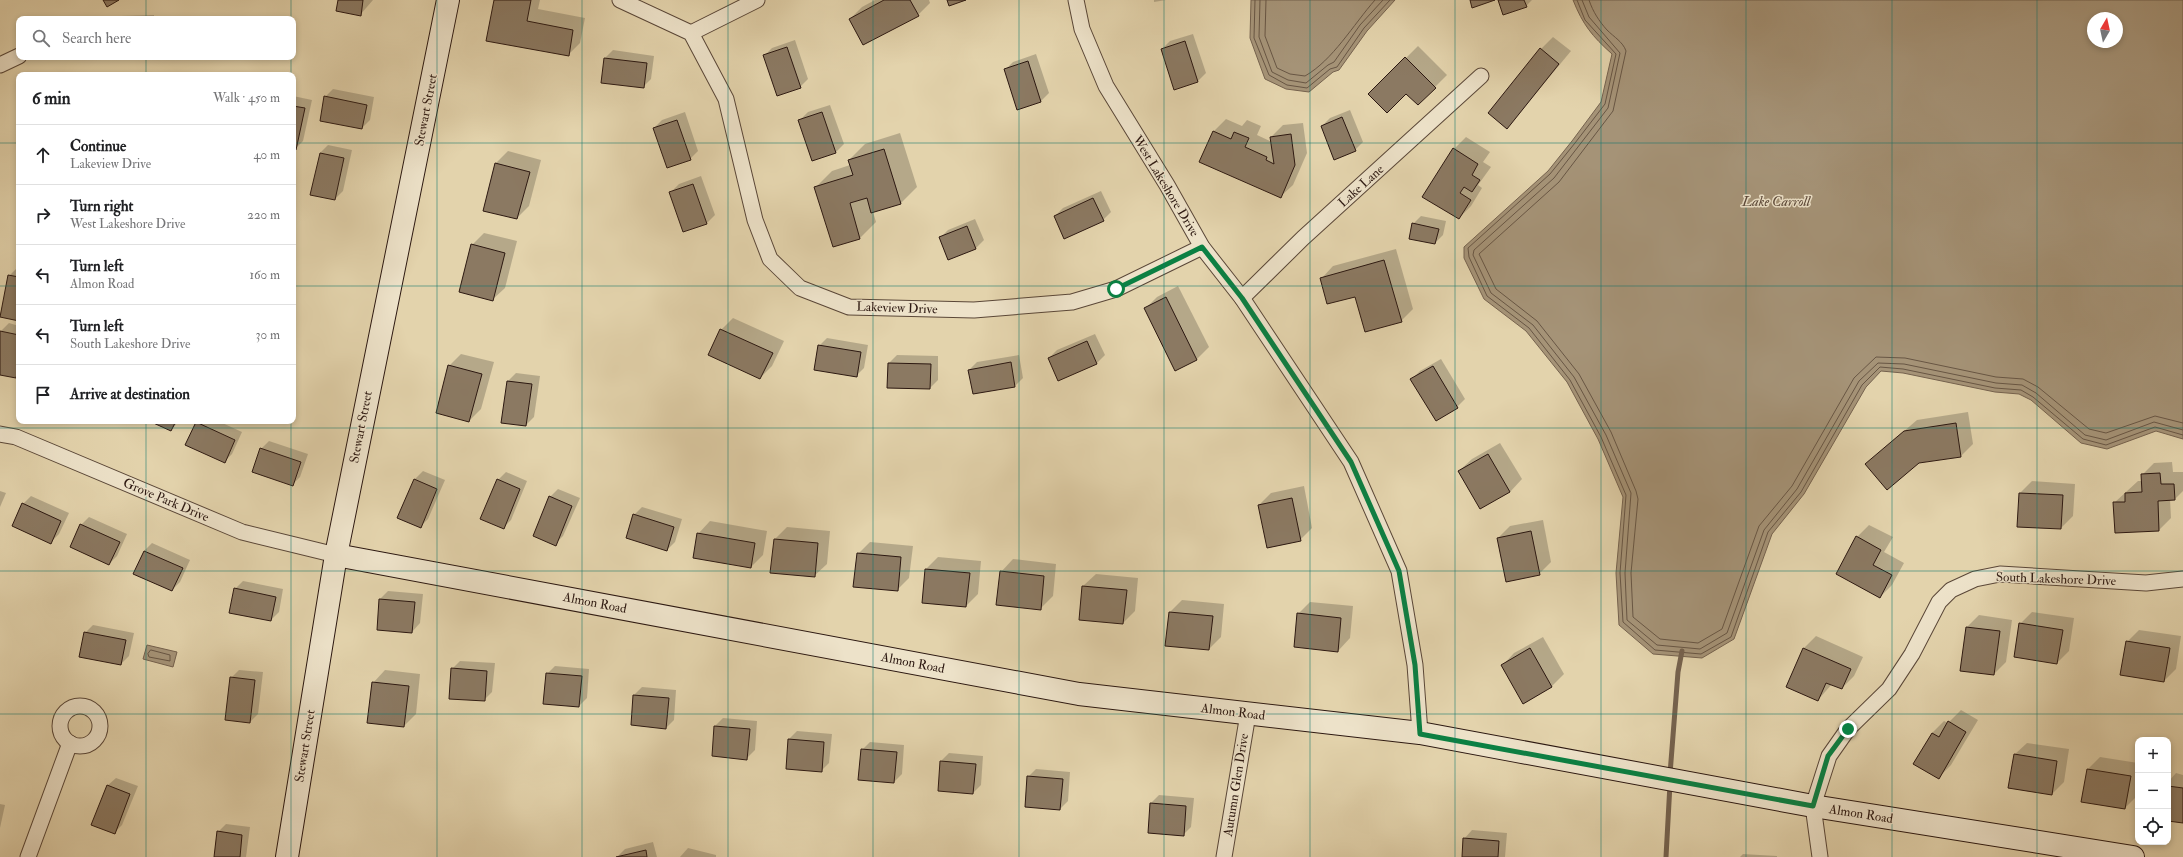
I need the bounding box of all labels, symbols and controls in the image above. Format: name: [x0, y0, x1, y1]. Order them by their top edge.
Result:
north arrow: [2087, 12, 2123, 48]
search box: [16, 16, 296, 60]
icon: search: [30, 27, 52, 49]
text: Search here: [62, 29, 131, 48]
street label: Stewart Street: [411, 72, 441, 148]
text: 6 min: [32, 88, 71, 109]
text: Walk · 450 m: [213, 90, 280, 106]
street label: West Lakeshore Drive: [1129, 132, 1203, 240]
text: Continue: [70, 137, 126, 156]
icon: ahead: [32, 144, 54, 166]
text: 40 m: [254, 147, 280, 163]
text: Lakeview Drive: [70, 156, 151, 172]
street label: Lake Lane: [1335, 161, 1388, 211]
water label: Lake Carroll: [1741, 193, 1812, 210]
text: Turn right: [70, 197, 133, 216]
icon: right: [32, 204, 54, 226]
text: 220 m: [247, 207, 280, 223]
text: West Lakeshore Drive: [70, 216, 185, 232]
text: Turn left: [70, 257, 124, 276]
icon: left: [32, 264, 54, 286]
text: 160 m: [249, 267, 280, 283]
text: Almon Road: [70, 276, 135, 292]
route start: [1107, 280, 1125, 298]
street label: Lakeview Drive: [856, 299, 938, 317]
text: Turn left: [70, 317, 124, 336]
icon: left: [32, 324, 54, 346]
text: 30 m: [256, 327, 280, 343]
text: South Lakeshore Drive: [70, 336, 190, 352]
icon: arrive: [32, 384, 54, 406]
text: Arrive at destination: [70, 385, 190, 404]
street label: Stewart Street: [346, 389, 376, 465]
street label: Grove Park Drive: [121, 475, 212, 525]
street label: South Lakeshore Drive: [1996, 569, 2117, 589]
street label: Almon Road: [561, 589, 629, 617]
street label: Almon Road: [879, 649, 947, 677]
street label: Almon Road: [1199, 700, 1267, 724]
street label: Stewart Street: [291, 709, 319, 783]
route end: [1839, 720, 1857, 738]
street label: Autumn Glen Drive: [1220, 732, 1252, 839]
map controls: [2135, 737, 2171, 845]
button: +: [2135, 737, 2171, 773]
button: −: [2135, 773, 2171, 809]
street label: Almon Road: [1827, 801, 1895, 827]
button: locate: [2135, 809, 2171, 845]

